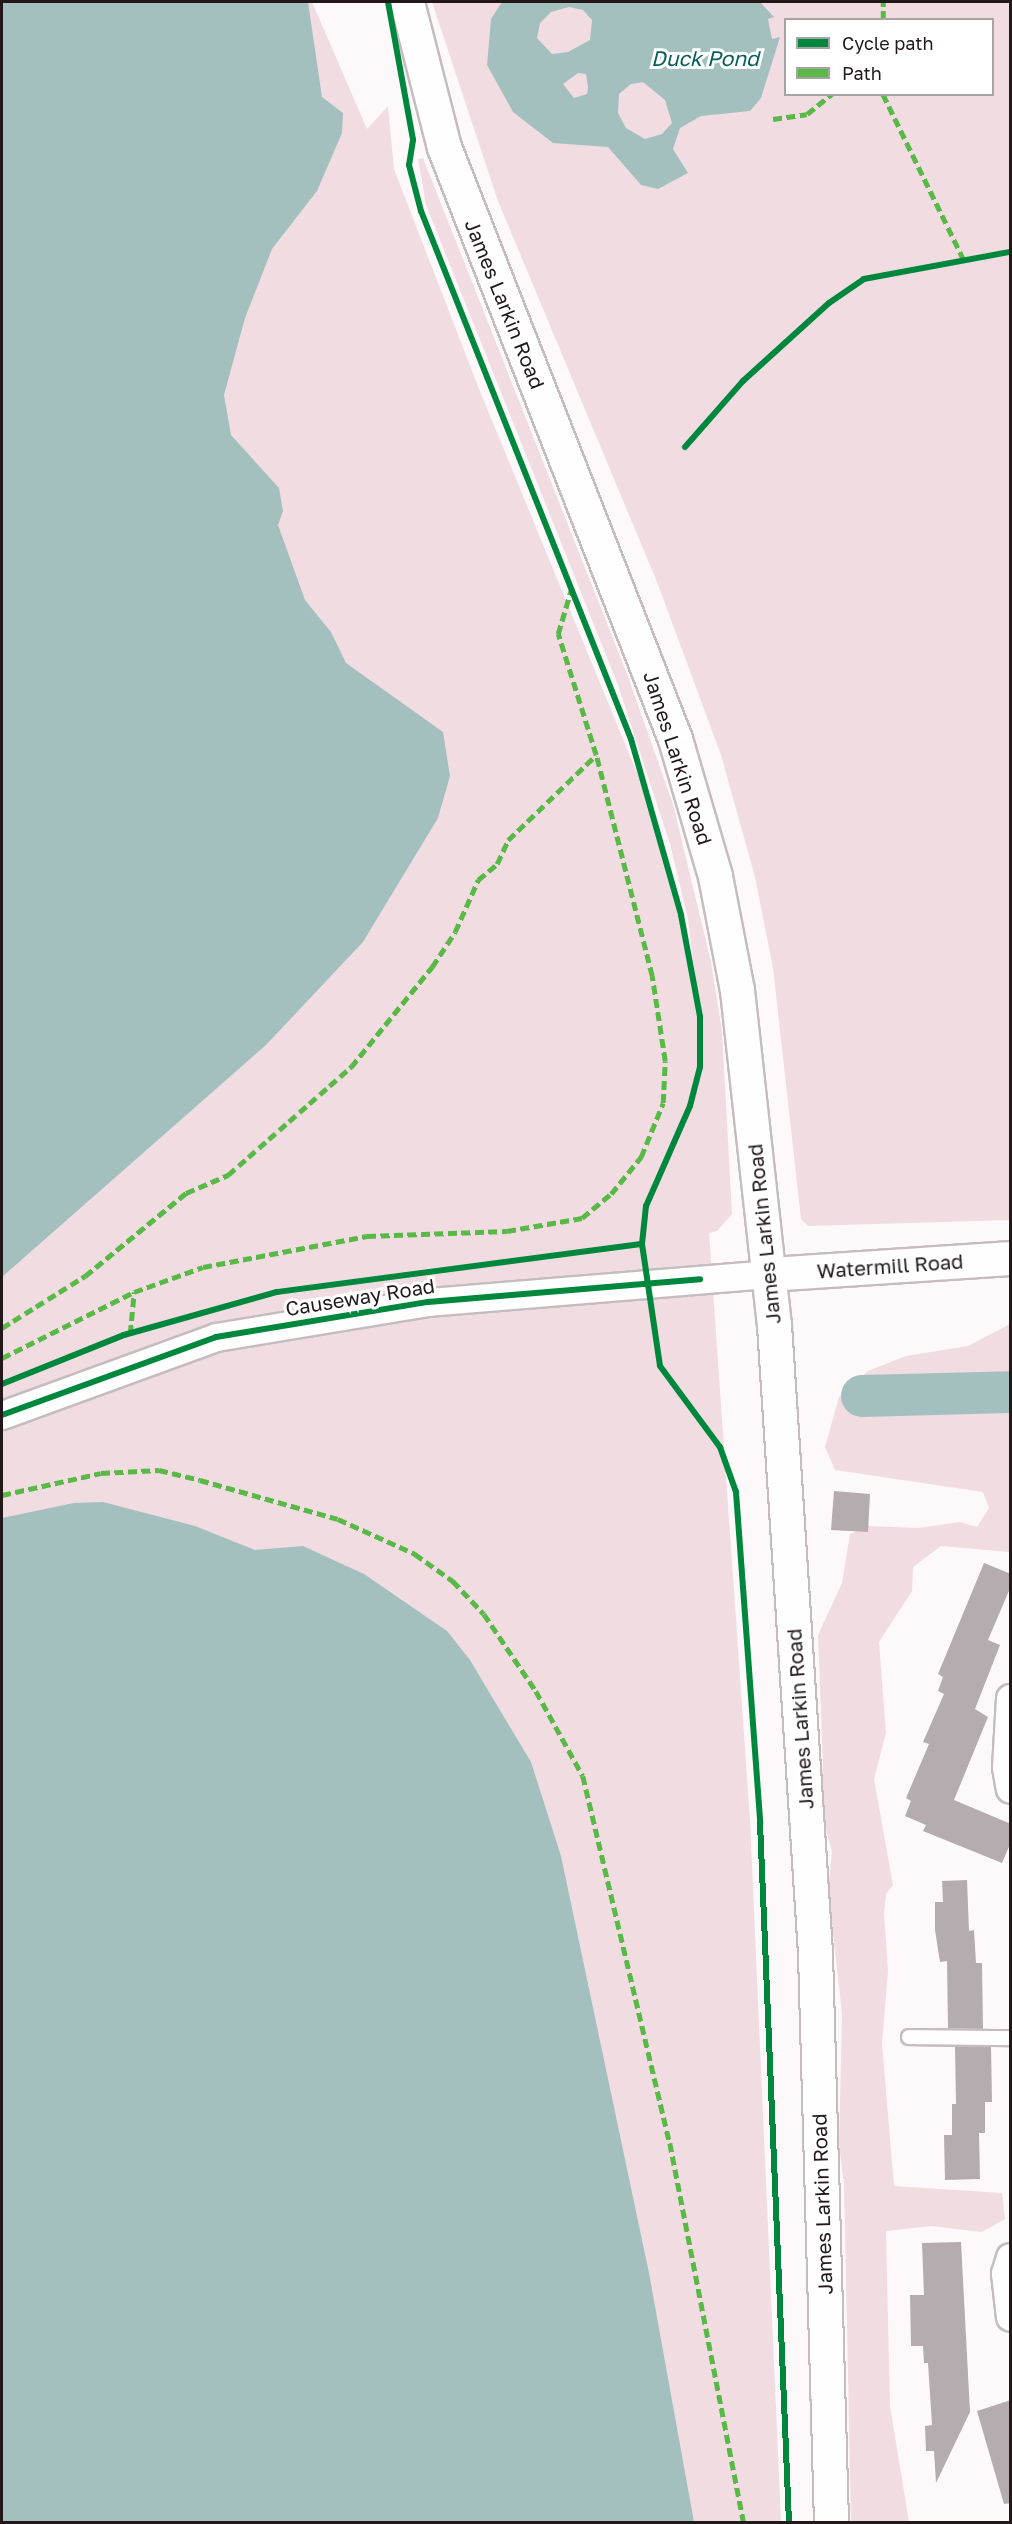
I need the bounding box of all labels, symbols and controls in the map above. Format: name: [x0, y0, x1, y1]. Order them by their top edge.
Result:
legend: [784, 18, 994, 96]
text: Cycle path: [842, 32, 934, 54]
water label: Duck Pond: [651, 45, 759, 71]
text: Path: [842, 62, 882, 84]
street label: James Larkin Road: [460, 216, 550, 392]
street label: James Larkin Road: [639, 668, 717, 848]
street label: James Larkin Road: [743, 1143, 785, 1325]
street label: Watermill Road: [816, 1249, 964, 1283]
street label: Causeway Road: [284, 1273, 436, 1321]
street label: James Larkin Road: [782, 1628, 818, 1810]
street label: James Larkin Road: [807, 2113, 837, 2295]

